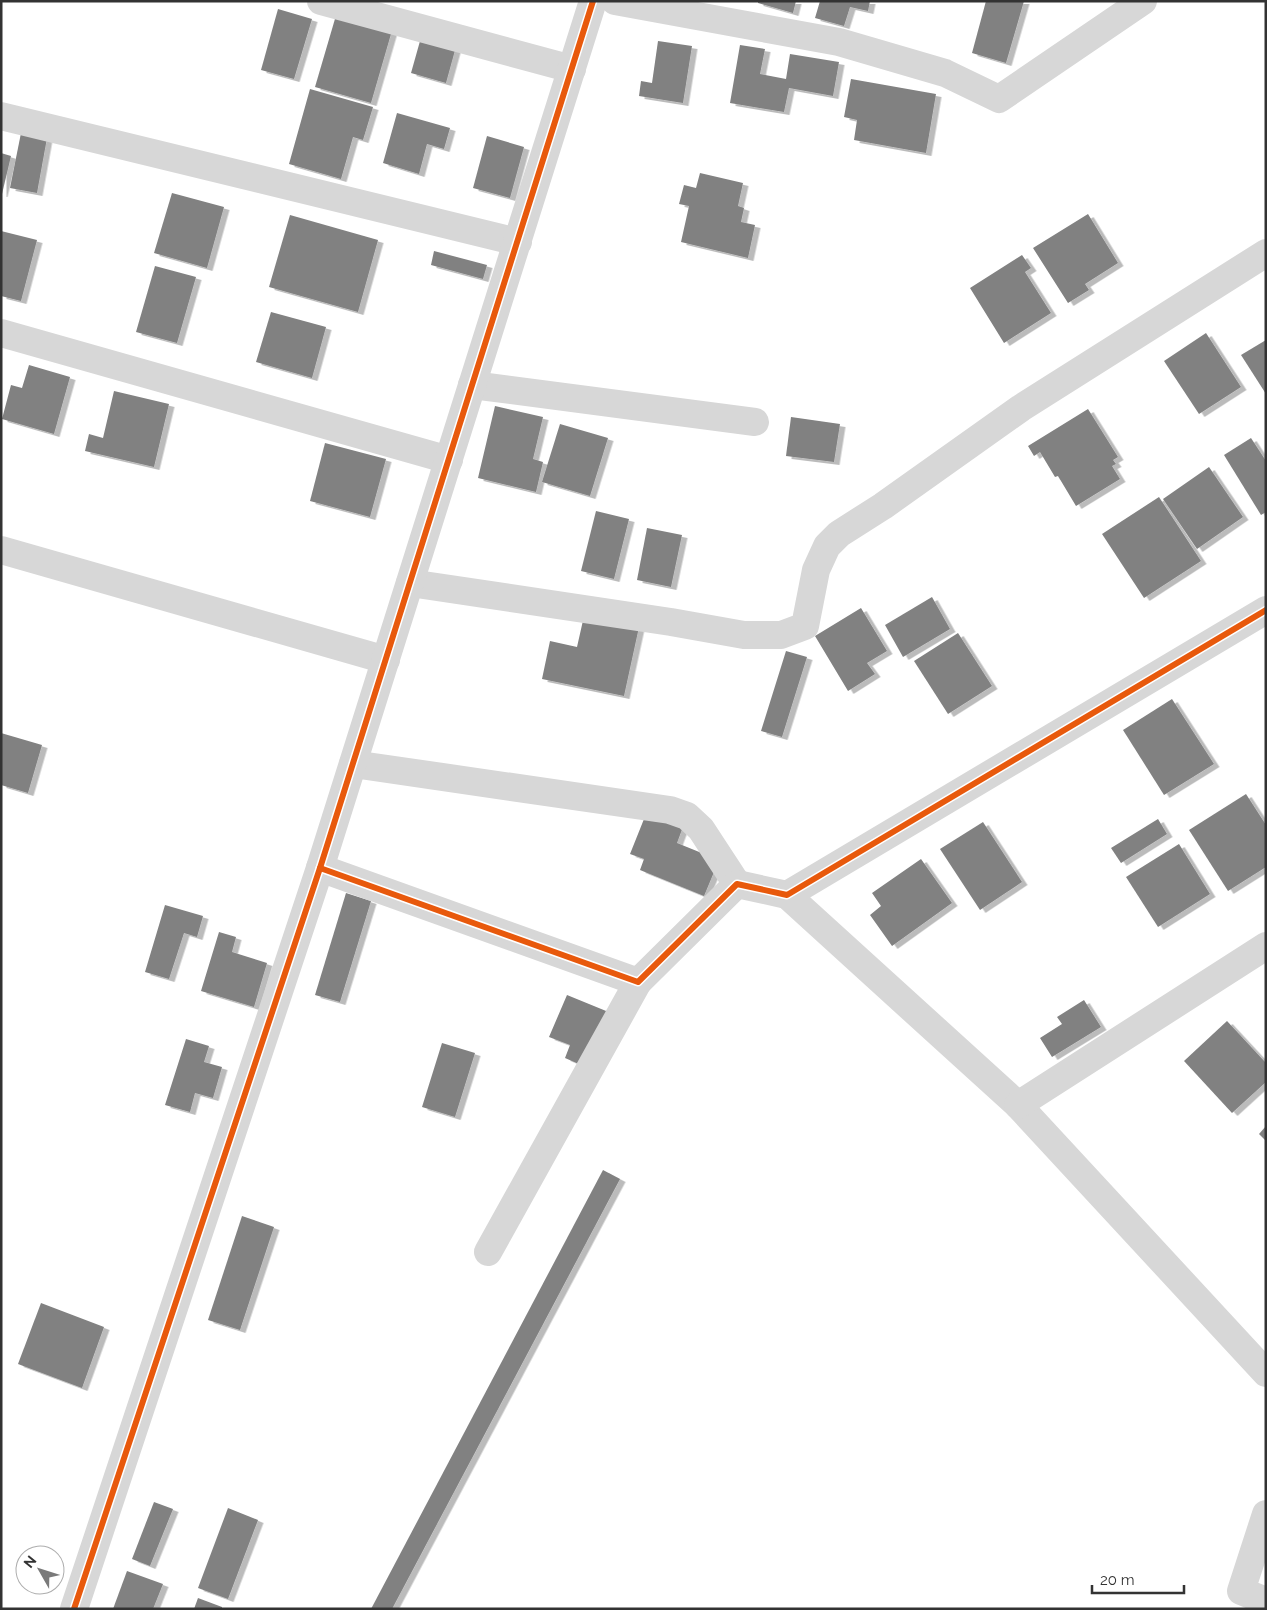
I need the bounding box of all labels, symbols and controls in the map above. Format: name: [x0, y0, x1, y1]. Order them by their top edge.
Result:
north arrow: [15, 1545, 65, 1595]
text: N: [20, 1553, 39, 1571]
scale bar: [1092, 1562, 1184, 1594]
text: 20 m: [1100, 1571, 1135, 1589]

